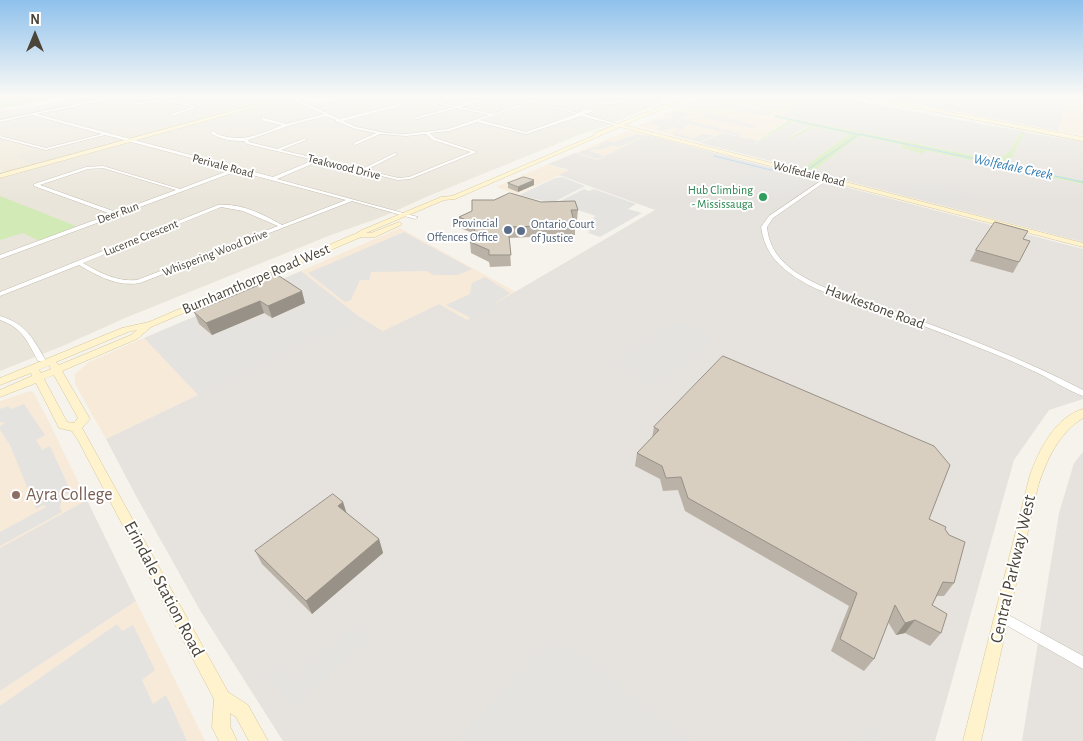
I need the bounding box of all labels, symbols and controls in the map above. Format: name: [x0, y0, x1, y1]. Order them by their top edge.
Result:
north arrow: [10, 10, 60, 60]
text: N: [30, 13, 40, 27]
water label: Wolfedale Creek: [972, 150, 1054, 184]
street label: Perivale Road: [191, 151, 255, 181]
street label: Teakwood Drive: [306, 151, 382, 183]
street label: Wolfedale Road: [771, 158, 847, 190]
place label: Hub Climbing - Mississauga: [688, 183, 753, 211]
marker: Hub Climbing - Mississauga: [757, 191, 769, 203]
street label: Deer Run: [95, 199, 141, 227]
place label: Provincial Offences Office: [427, 216, 498, 244]
street label: Lucerne Crescent: [102, 217, 180, 259]
place label: Ontario Court of Justice: [531, 217, 594, 245]
marker: Provincial Offences Office: [502, 224, 514, 236]
marker: Ontario Court of Justice: [515, 225, 527, 237]
street label: Whispering Wood Drive: [160, 226, 270, 280]
street label: Burnhamthorpe Road West: [179, 240, 333, 318]
street label: Hawkestone Road: [823, 281, 927, 333]
place label: Ayra College: [26, 484, 113, 506]
marker: Ayra College: [10, 489, 22, 501]
street label: Central Parkway West: [985, 493, 1041, 645]
street label: Erindale Station Road: [119, 517, 209, 661]

